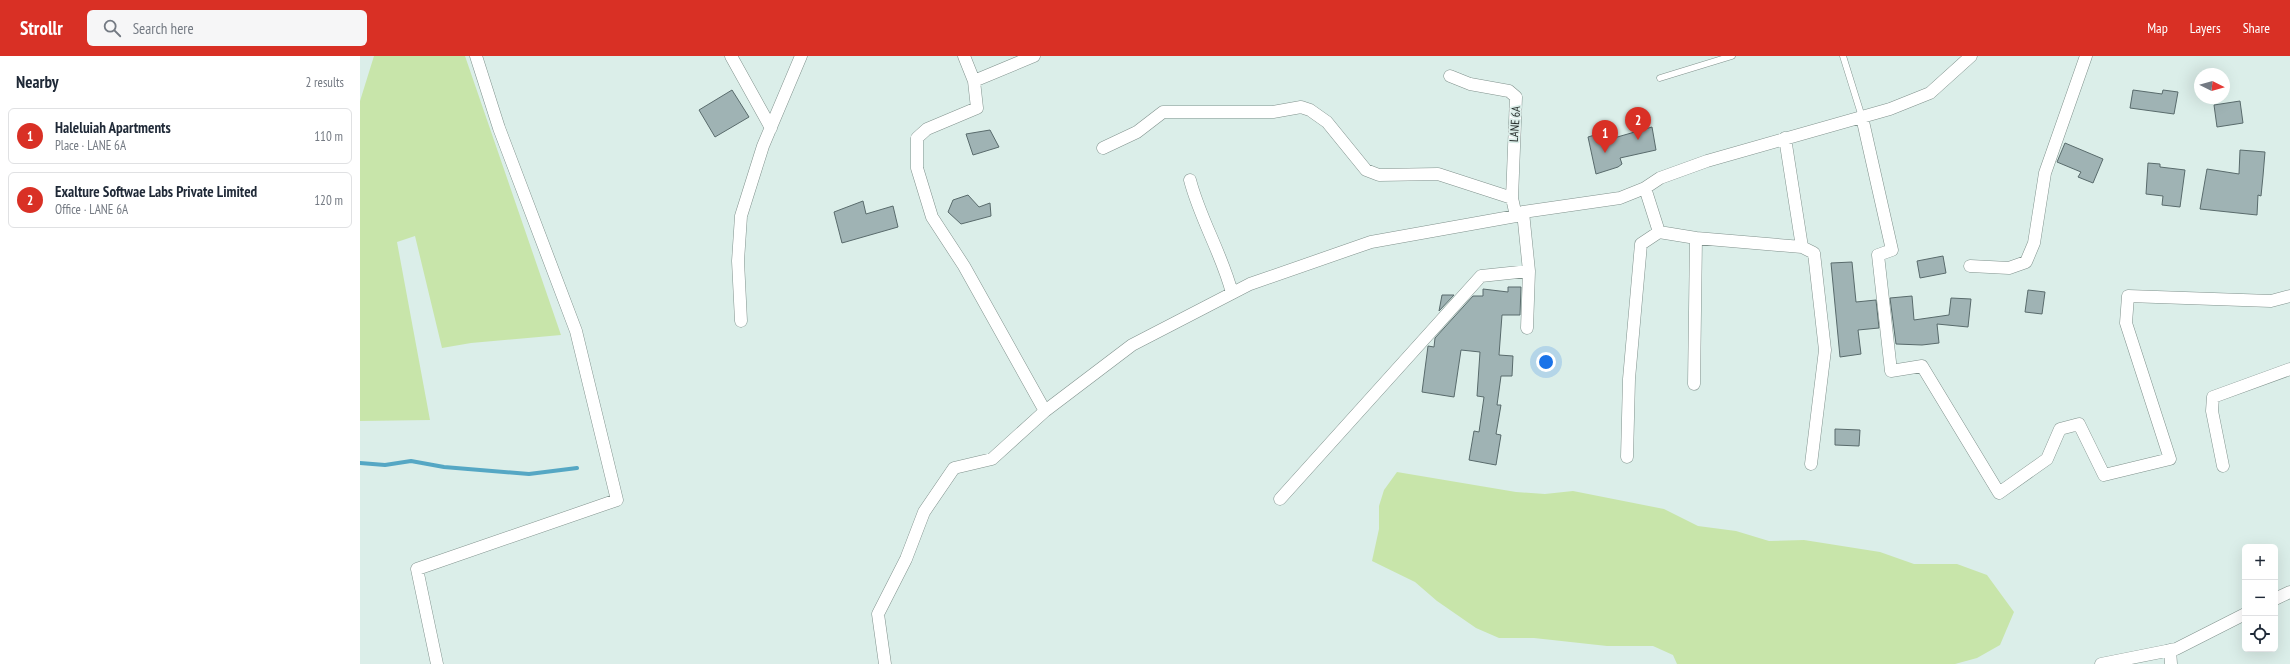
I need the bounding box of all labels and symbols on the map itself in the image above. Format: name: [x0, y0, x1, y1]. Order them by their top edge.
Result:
north arrow: [2194, 68, 2230, 104]
street label: LANE 6A: [1506, 105, 1523, 142]
pin: 2: [1625, 107, 1651, 140]
pin: 1: [1592, 120, 1618, 153]
your location: [1536, 352, 1556, 372]

